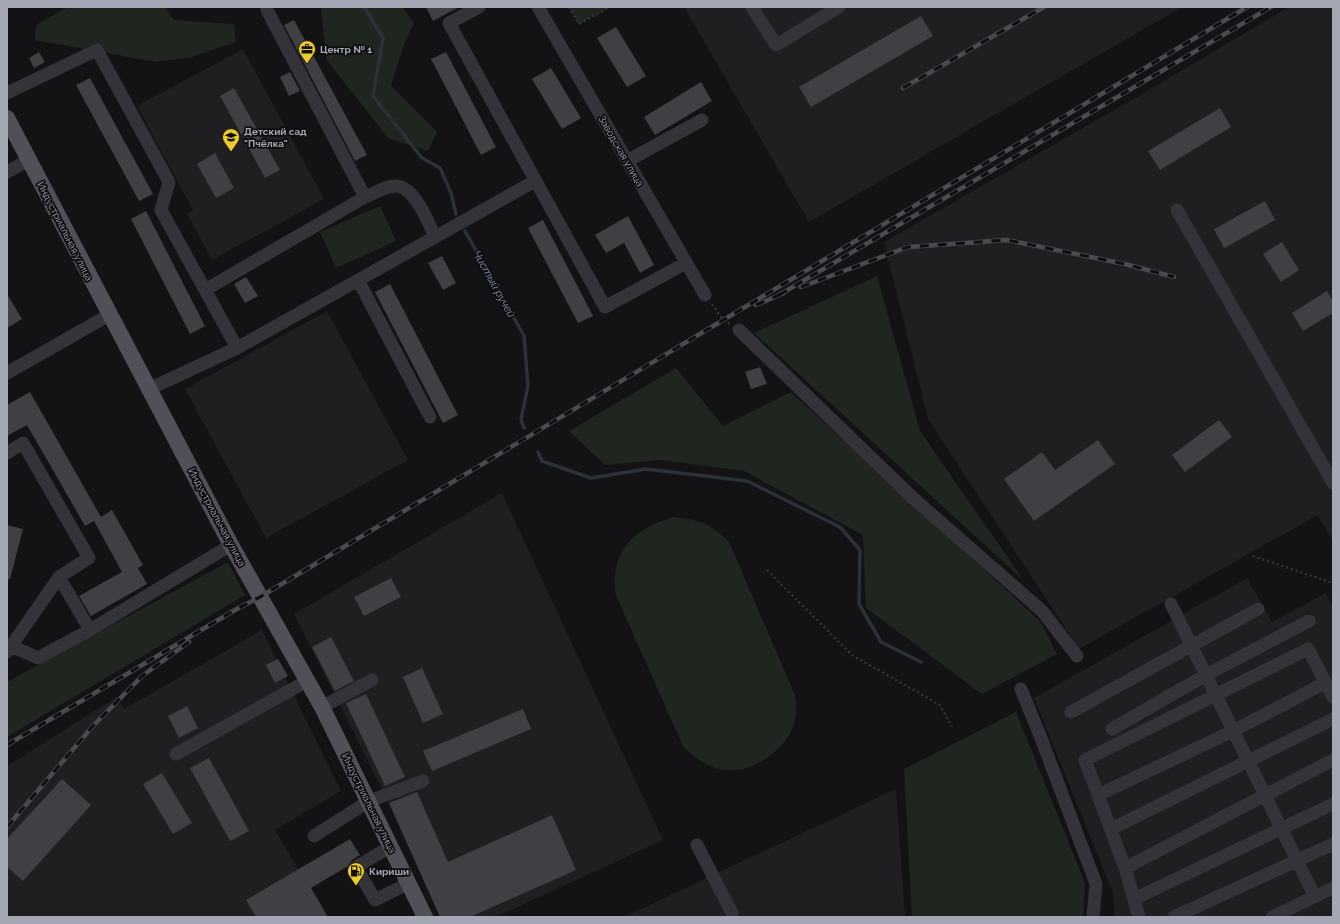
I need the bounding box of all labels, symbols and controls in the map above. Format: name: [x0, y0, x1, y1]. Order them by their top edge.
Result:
office icon: Центр № 1: [297, 39, 317, 64]
place label: Центр № 1: [320, 44, 372, 55]
street label: Заводская улица: [596, 114, 646, 188]
place label: Детский сад "Пчёлка": [244, 126, 307, 149]
school or university icon: Детский сад "Пчёлка": [221, 127, 241, 152]
street label: Индустриальная улица: [35, 180, 95, 282]
water label: Чистый ручей: [470, 248, 518, 320]
street label: Индустриальная улица: [186, 466, 248, 568]
street label: Индустриальная улица: [340, 751, 398, 855]
fuel station icon: Кириши: [346, 861, 366, 886]
place label: Кириши: [369, 866, 409, 877]

